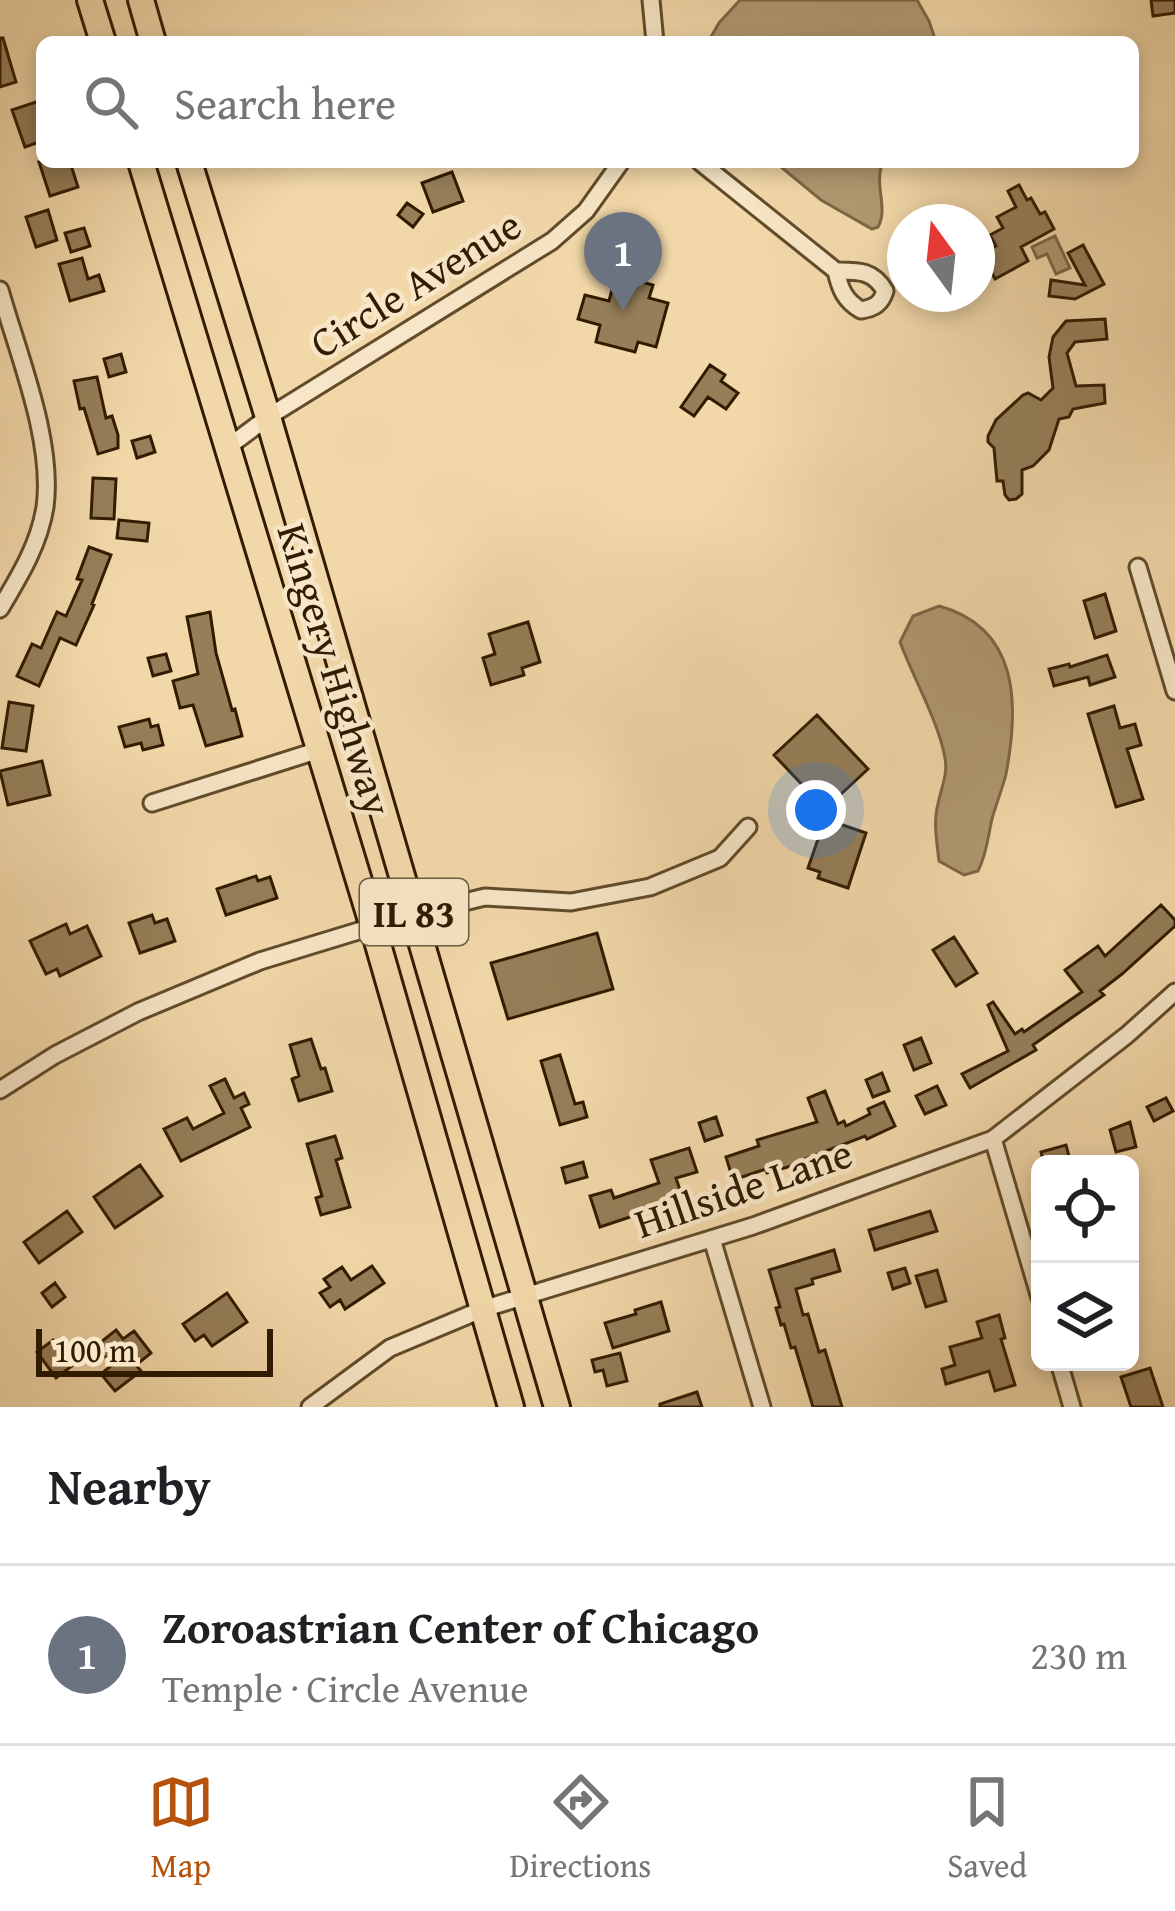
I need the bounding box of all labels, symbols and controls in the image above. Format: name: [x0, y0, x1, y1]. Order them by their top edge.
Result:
search box: [36, 36, 1139, 168]
icon: search: [78, 69, 144, 135]
text: Search here: [174, 70, 396, 135]
street label: Circle Avenue: [297, 194, 533, 372]
north arrow: [887, 204, 995, 312]
pin: 1: [584, 212, 662, 311]
street label: Kingery Highway: [263, 515, 409, 823]
your location: [786, 780, 846, 840]
road number: IL 83: [360, 879, 468, 945]
street label: Hillside Lane: [626, 1121, 860, 1253]
map controls: [1031, 1155, 1139, 1371]
button: locate: [1031, 1155, 1139, 1263]
button: layers: [1031, 1263, 1139, 1371]
scale bar: [36, 1323, 273, 1376]
text: 100 m: [54, 1326, 136, 1374]
text: Nearby: [48, 1448, 211, 1523]
text: Zoroastrian Center of Chicago: [162, 1594, 759, 1659]
text: 1: [77, 1626, 97, 1683]
text: 230 m: [1030, 1626, 1127, 1683]
text: Temple · Circle Avenue: [162, 1659, 528, 1716]
tab: Map: [148, 1769, 214, 1889]
tab: Directions: [510, 1769, 651, 1889]
tab: Saved: [947, 1769, 1027, 1889]

